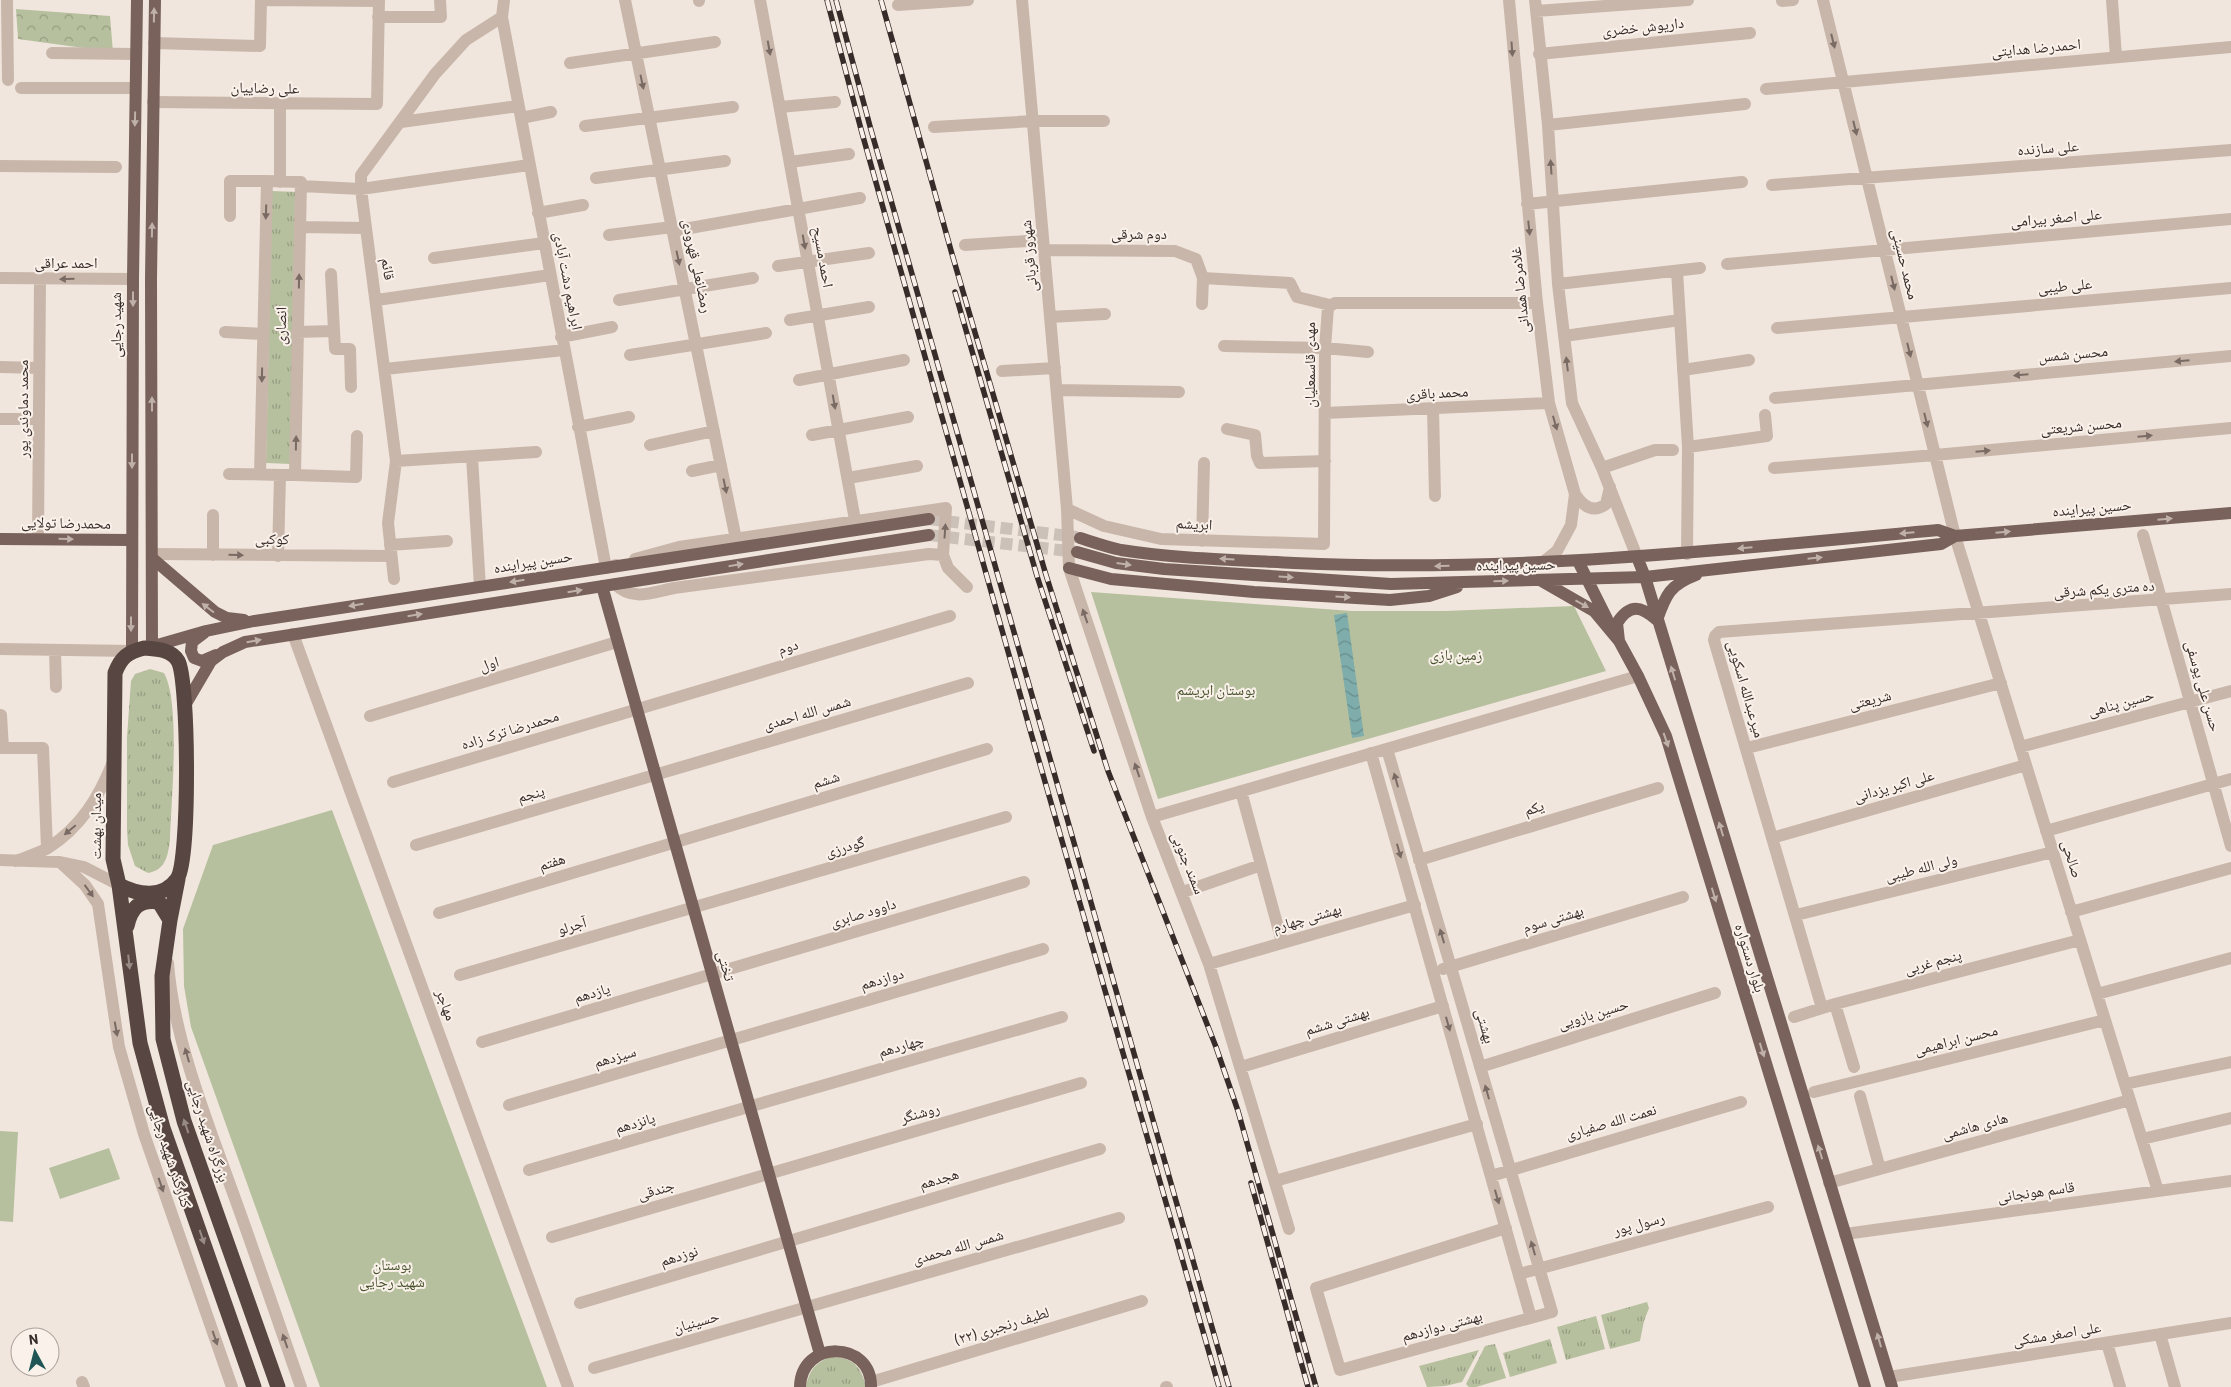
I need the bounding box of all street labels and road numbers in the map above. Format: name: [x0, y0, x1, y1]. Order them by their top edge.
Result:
street label: داریوش خضری: [1601, 13, 1685, 41]
street label: احمدرضا هدایتی: [1990, 34, 2082, 62]
street label: علی رضاییان: [230, 77, 300, 99]
street label: علی سازنده: [2017, 136, 2080, 160]
street label: علی اصغر بیرامی: [2010, 204, 2103, 232]
street label: رمضانعلی قهرودی: [677, 217, 717, 315]
street label: شهروز قربانی: [1016, 219, 1042, 293]
street label: دوم شرقی: [1111, 224, 1167, 244]
street label: احمد مسیح: [808, 225, 838, 289]
street label: محمد حسینی: [1887, 226, 1924, 302]
street label: ابراهیم دشت آبادی: [549, 230, 587, 332]
street label: غلامرضا همدانی: [1505, 245, 1534, 334]
street label: احمد عراقی: [34, 253, 98, 273]
street label: قائم: [377, 257, 399, 281]
street label: علی طیبی: [2037, 274, 2093, 298]
street label: شهید رجایی: [106, 292, 126, 358]
street label: انصاری: [271, 307, 291, 345]
street label: مهدی قاسمعلیان: [1300, 322, 1320, 408]
street label: محسن شمس: [2037, 341, 2109, 367]
street label: محمد دماوندی پور: [13, 360, 33, 459]
street label: محمد باقری: [1405, 381, 1469, 405]
street label: محسن شریعتی: [2040, 412, 2123, 440]
street label: حسین پیراینده: [2051, 495, 2133, 521]
street label: محمدرضا تولایی: [21, 512, 111, 534]
street label: ابریشم: [1175, 513, 1213, 535]
street label: کوکبی: [255, 529, 289, 549]
street label: حسین پیراینده: [492, 546, 574, 578]
street label: حسین پیراینده: [1476, 554, 1556, 576]
street label: ده متری یکم شرقی: [2053, 575, 2155, 603]
street label: دوم: [775, 634, 801, 660]
street label: میرعبدالله اسکویی: [1723, 638, 1769, 740]
street label: حسن علی یوسفی: [2180, 638, 2226, 734]
street label: اول: [477, 652, 501, 676]
street label: حسین پناهی: [2086, 684, 2157, 721]
street label: شریعتی: [1847, 685, 1893, 715]
street label: شمس الله احمدی: [761, 691, 853, 735]
street label: محمدرضا ترک زاده: [459, 706, 561, 753]
street label: علی اکبر یزدانی: [1851, 765, 1937, 807]
street label: ششم: [810, 766, 842, 794]
street label: پنجم: [515, 781, 547, 807]
street label: میدان بهشت: [86, 792, 106, 859]
street label: یکم: [1522, 795, 1547, 820]
street label: سمند جنوبی: [1166, 829, 1210, 897]
street label: گودرزی: [823, 832, 867, 862]
street label: صالحی: [2057, 837, 2087, 881]
street label: هفتم: [536, 849, 568, 875]
street label: ولی الله طیبی: [1883, 849, 1959, 887]
street label: داوود صابری: [828, 893, 898, 933]
street label: بهشتی چهارم: [1270, 899, 1344, 937]
street label: بهشتی سوم: [1520, 900, 1586, 938]
street label: آجرلو: [555, 912, 590, 939]
street label: بلوار دستواره: [1731, 921, 1770, 995]
street label: پنجم غربی: [1902, 945, 1964, 979]
street label: تختی: [712, 948, 740, 984]
street label: دوازدهم: [858, 963, 906, 995]
street label: یازدهم: [572, 978, 613, 1008]
street label: مهاجر: [432, 986, 461, 1023]
street label: حسین بازویی: [1555, 994, 1631, 1034]
street label: بهشتی ششم: [1302, 1002, 1372, 1040]
street label: بهشتی: [1470, 1006, 1500, 1046]
street label: محسن ابراهیمی: [1912, 1020, 2000, 1060]
street label: چهاردهم: [876, 1030, 927, 1062]
street label: سیزدهم: [592, 1041, 639, 1073]
street label: بزرگراه شهید رجایی: [182, 1077, 234, 1185]
street label: روشنگر: [897, 1098, 942, 1127]
street label: نعمت الله صفیاری: [1563, 1099, 1659, 1145]
street label: کنارگذر شهید رجایی: [144, 1102, 196, 1210]
street label: پانزدهم: [613, 1108, 657, 1138]
street label: هادی هاشمی: [1940, 1108, 2010, 1144]
street label: هجدهم: [917, 1164, 961, 1194]
street label: جندقی: [635, 1175, 677, 1205]
street label: قاسم هونجانی: [1996, 1177, 2076, 1207]
street label: رسول پور: [1610, 1207, 1667, 1241]
street label: شمس الله محمدی: [910, 1224, 1006, 1270]
street label: نوزدهم: [658, 1241, 700, 1271]
street label: لطیف رنجبری (۲۲): [952, 1302, 1051, 1350]
street label: حسینیان: [671, 1306, 722, 1338]
street label: بهشتی دوازدهم: [1399, 1306, 1485, 1346]
street label: علی اصغر مشکی: [2011, 1317, 2103, 1351]

